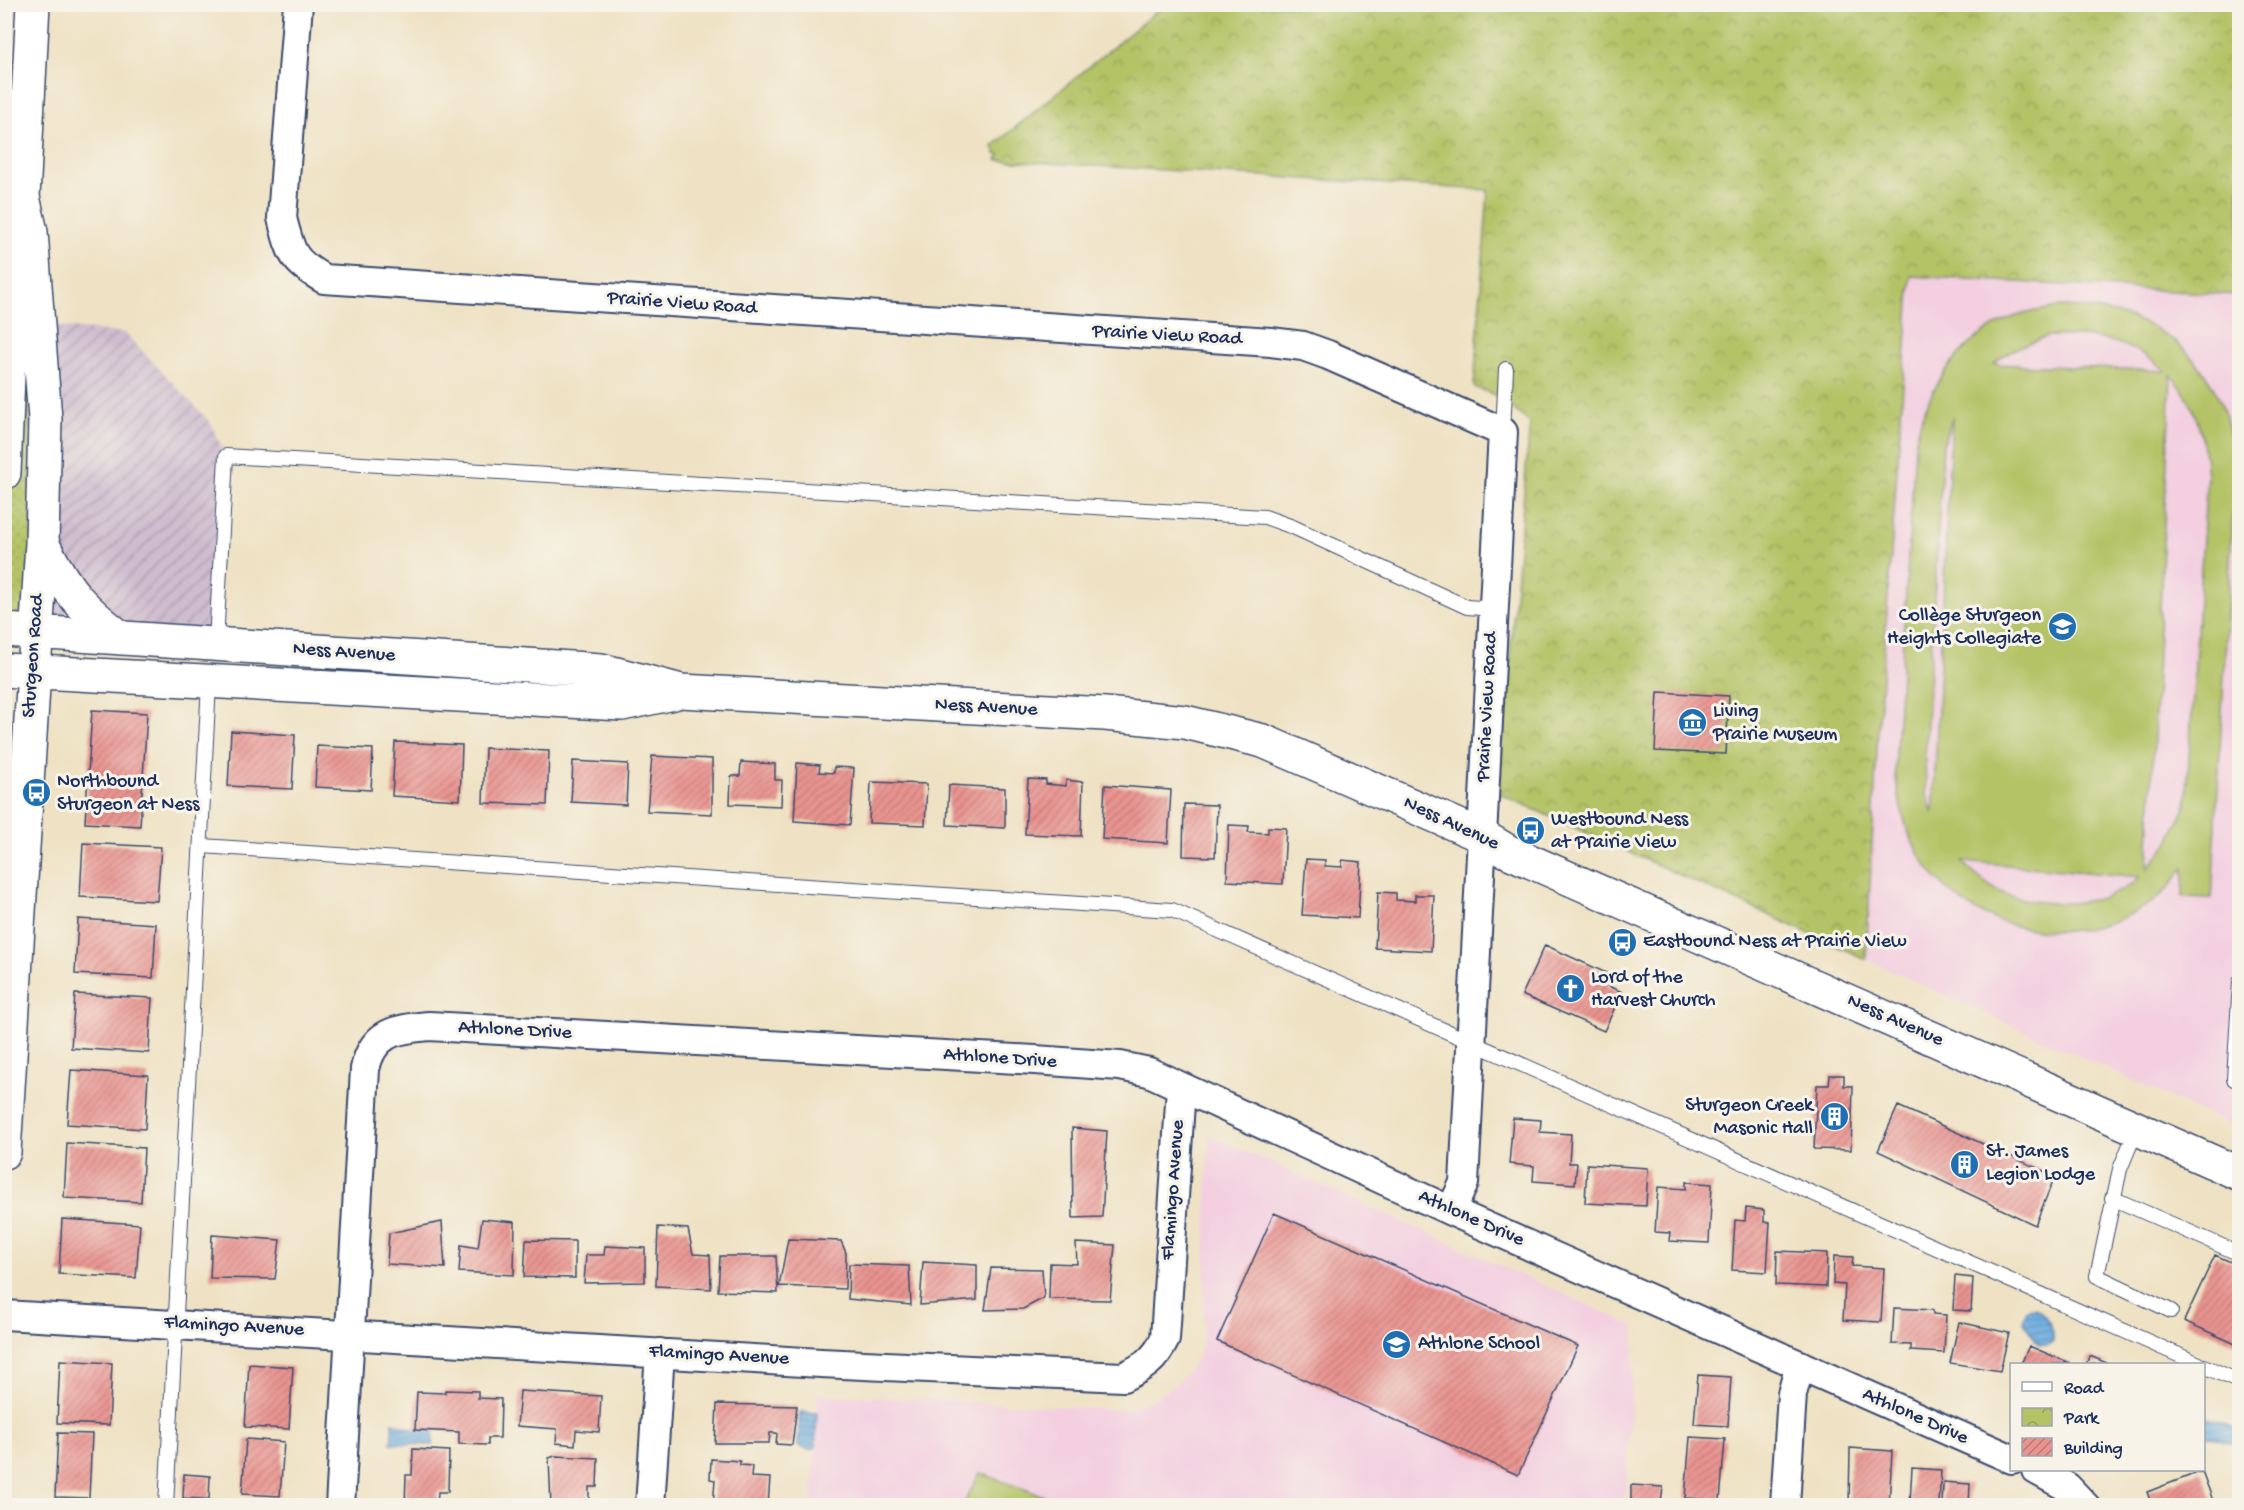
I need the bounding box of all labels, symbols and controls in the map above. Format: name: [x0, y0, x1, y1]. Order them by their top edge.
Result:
street label: Prairie View Road: [606, 287, 760, 321]
street label: Prairie View Road: [1091, 321, 1245, 352]
street label: Sturgeon Road: [18, 591, 50, 719]
place label: Collège Sturgeon Heights Collegiate: [1887, 605, 2042, 651]
school or university icon: Collège Sturgeon Heights Collegiate: [2046, 611, 2078, 643]
street label: Prairie View Road: [1473, 629, 1504, 783]
street label: Ness Avenue: [292, 638, 397, 668]
street label: Ness Avenue: [934, 694, 1039, 722]
place label: Living Prairie Museum: [1712, 701, 1838, 747]
museum icon: Living Prairie Museum: [1676, 707, 1708, 739]
place label: Northbound Sturgeon at Ness: [57, 771, 200, 817]
bus stop icon: Northbound Sturgeon at Ness: [20, 777, 52, 809]
street label: Ness Avenue: [1399, 792, 1503, 856]
place label: Westbound Ness at Prairie View: [1551, 809, 1689, 855]
bus stop icon: Westbound Ness at Prairie View: [1514, 815, 1546, 847]
bus stop icon: Eastbound Ness at Prairie View: [1606, 926, 1638, 958]
place label: Eastbound Ness at Prairie View: [1643, 931, 1907, 954]
place label: Lord of the Harvest Church: [1591, 967, 1716, 1013]
church icon: Lord of the Harvest Church: [1554, 973, 1586, 1005]
street label: Ness Avenue: [1843, 990, 1947, 1053]
street label: Athlone Drive: [458, 1017, 573, 1045]
street label: Athlone Drive: [943, 1044, 1058, 1074]
place label: Sturgeon Creek Masonic Hall: [1685, 1095, 1815, 1141]
building icon: Sturgeon Creek Masonic Hall: [1818, 1101, 1850, 1133]
street label: Flamingo Avenue: [1158, 1118, 1190, 1262]
place label: St. James Legion Lodge: [1986, 1141, 2096, 1187]
building icon: St. James Legion Lodge: [1949, 1148, 1981, 1180]
street label: Athlone Drive: [1414, 1185, 1528, 1253]
street label: Flamingo Avenue: [162, 1312, 305, 1342]
school or university icon: Athlone School: [1381, 1328, 1413, 1360]
place label: Athlone School: [1418, 1333, 1540, 1356]
street label: Flamingo Avenue: [647, 1341, 790, 1371]
legend: [2010, 1363, 2205, 1471]
text: Road: [2064, 1379, 2105, 1400]
street label: Athlone Drive: [1858, 1383, 1972, 1451]
text: Park: [2063, 1409, 2100, 1430]
text: Building: [2063, 1439, 2123, 1460]

